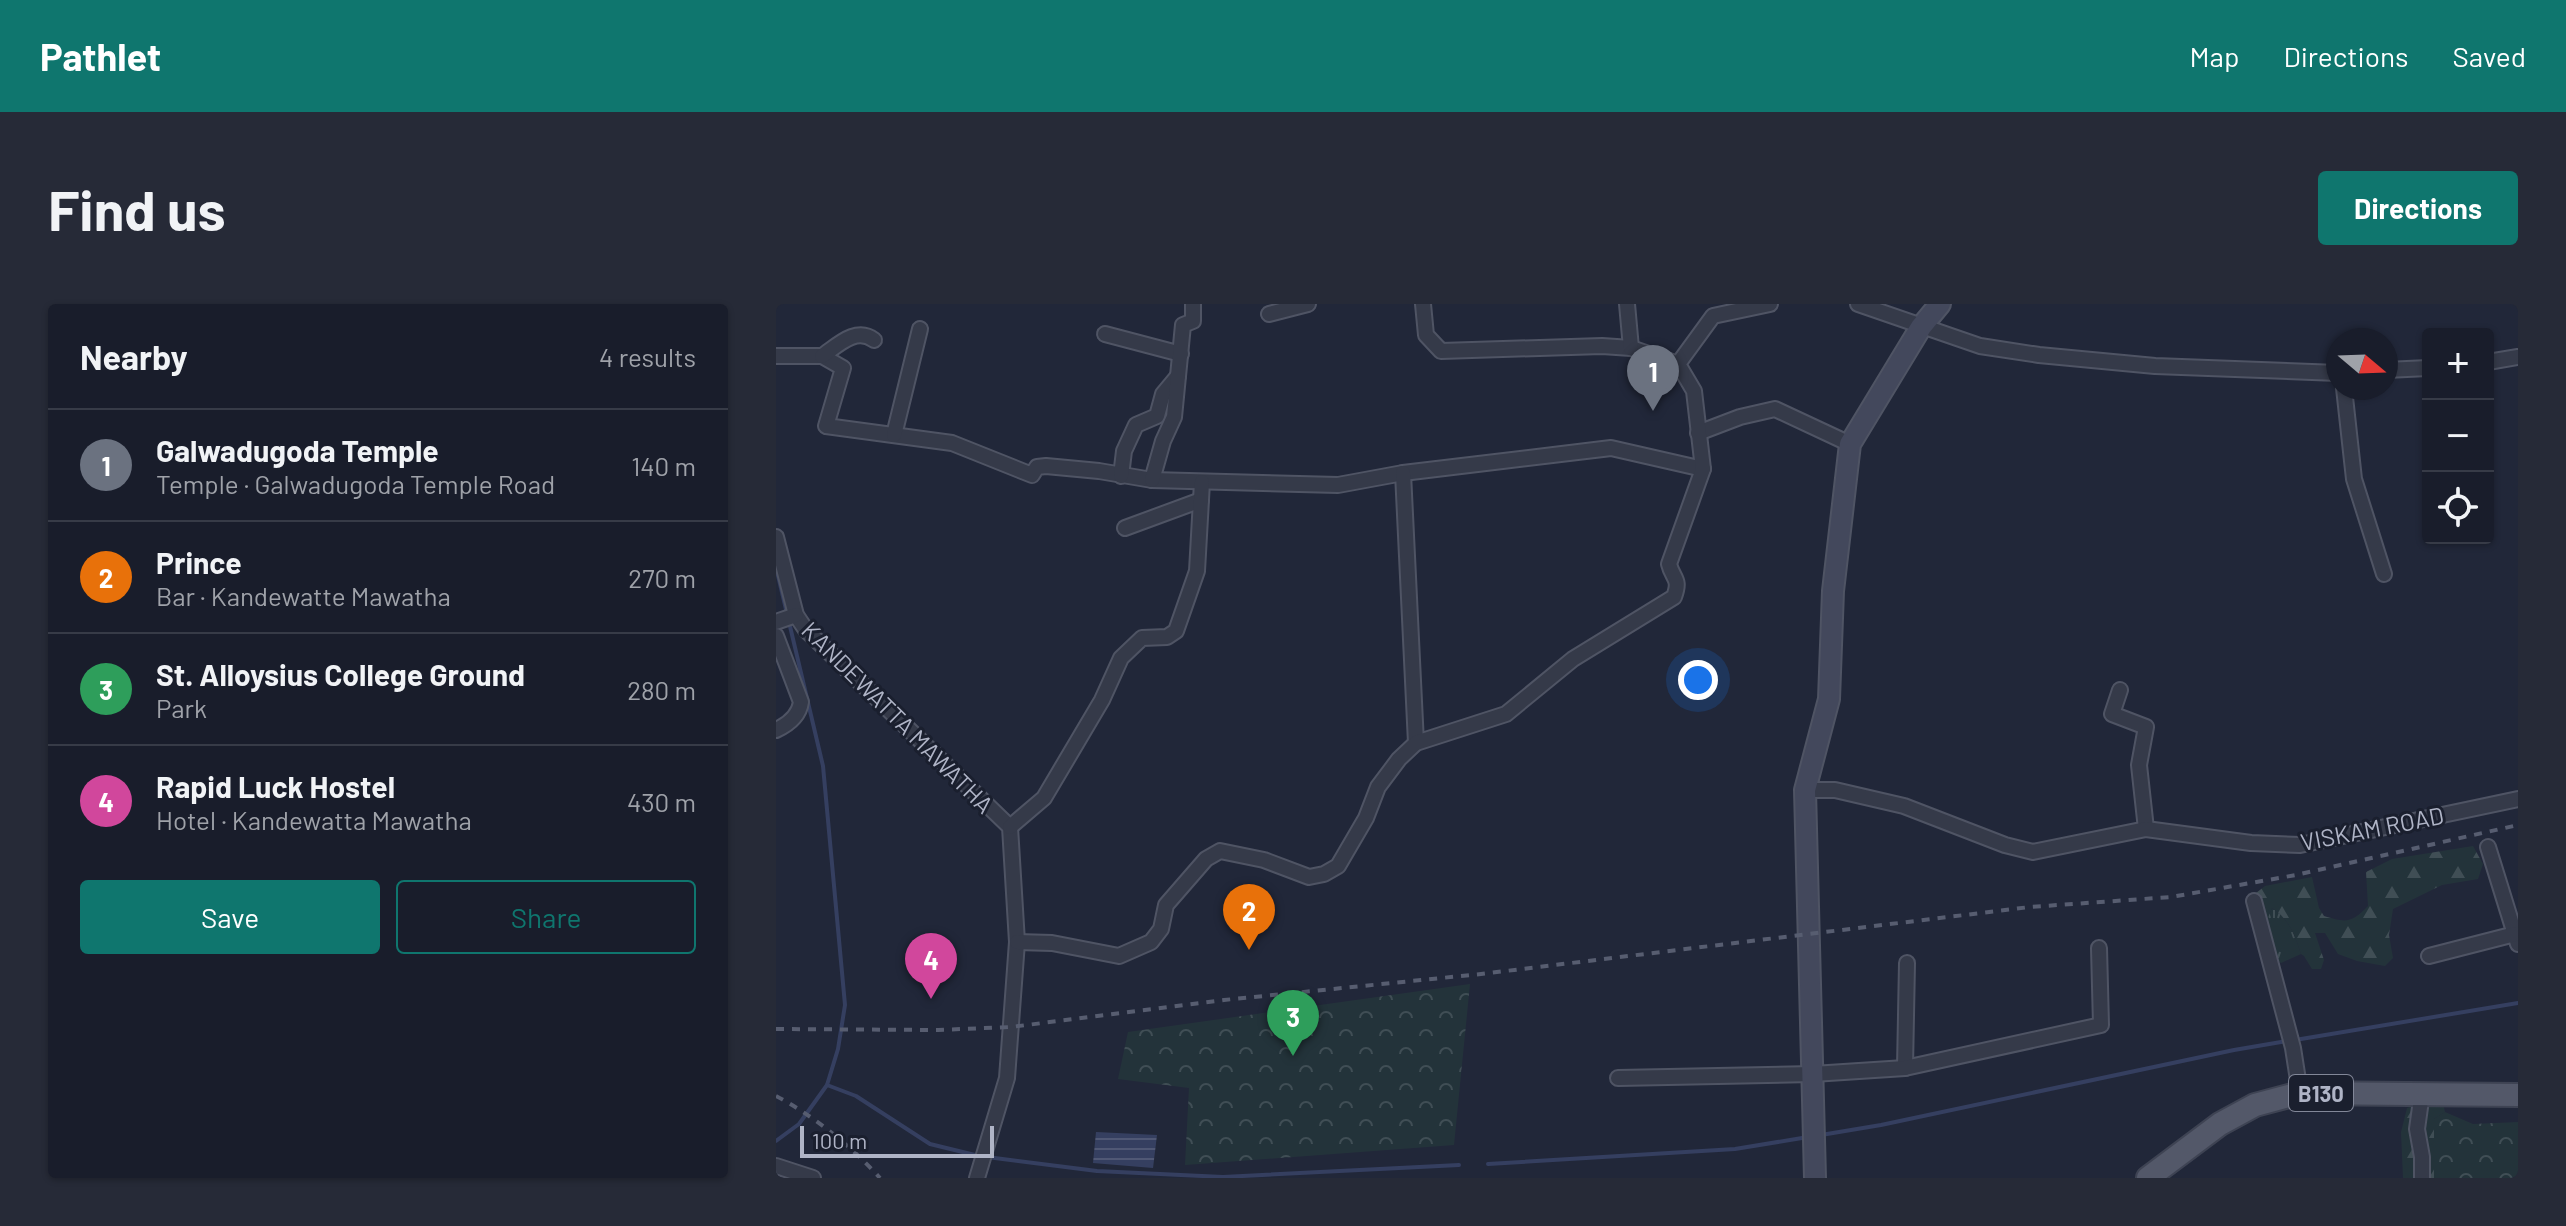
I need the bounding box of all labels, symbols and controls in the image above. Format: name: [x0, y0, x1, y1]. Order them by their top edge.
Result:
text: Pathlet: [40, 33, 161, 79]
text: Map: [2190, 39, 2239, 73]
text: Directions: [2283, 39, 2409, 73]
text: Saved: [2453, 39, 2526, 73]
button: Directions: [2318, 171, 2518, 245]
text: Find us: [48, 175, 226, 242]
north arrow: [2326, 328, 2398, 400]
map controls: [2422, 328, 2494, 544]
button: +: [2422, 328, 2494, 400]
text: Nearby: [80, 336, 188, 377]
text: 4 results: [599, 341, 696, 372]
pin: 1: [1627, 345, 1679, 411]
button: −: [2422, 400, 2494, 472]
text: Galwadugoda Temple: [156, 432, 439, 468]
text: 1: [101, 450, 111, 481]
text: 140 m: [631, 450, 696, 481]
text: Temple · Galwadugoda Temple Road: [156, 468, 555, 499]
button: locate: [2422, 472, 2494, 544]
text: Prince: [156, 544, 242, 580]
text: 2: [99, 562, 113, 593]
text: 270 m: [628, 562, 696, 593]
text: Bar · Kandewatte Mawatha: [156, 580, 451, 611]
street label: KANDEWATTA MAWATHA: [796, 615, 1000, 819]
text: St. Alloysius College Ground: [156, 656, 525, 692]
your location: [1678, 660, 1718, 700]
text: 3: [99, 674, 113, 705]
text: 280 m: [627, 674, 696, 705]
text: Park: [156, 692, 207, 723]
text: Rapid Luck Hostel: [156, 768, 395, 804]
text: 4: [98, 786, 114, 817]
text: 430 m: [627, 786, 696, 817]
street label: VISKAM ROAD: [2298, 800, 2446, 856]
text: Hotel · Kandewatta Mawatha: [156, 804, 472, 835]
button: Save: [80, 880, 380, 954]
button: Share: [396, 880, 696, 954]
pin: 2: [1223, 884, 1275, 950]
pin: 4: [905, 933, 957, 999]
pin: 3: [1267, 990, 1319, 1056]
road number: B130: [2289, 1075, 2353, 1111]
scale bar: [800, 1122, 994, 1158]
text: 100 m: [812, 1127, 867, 1153]

